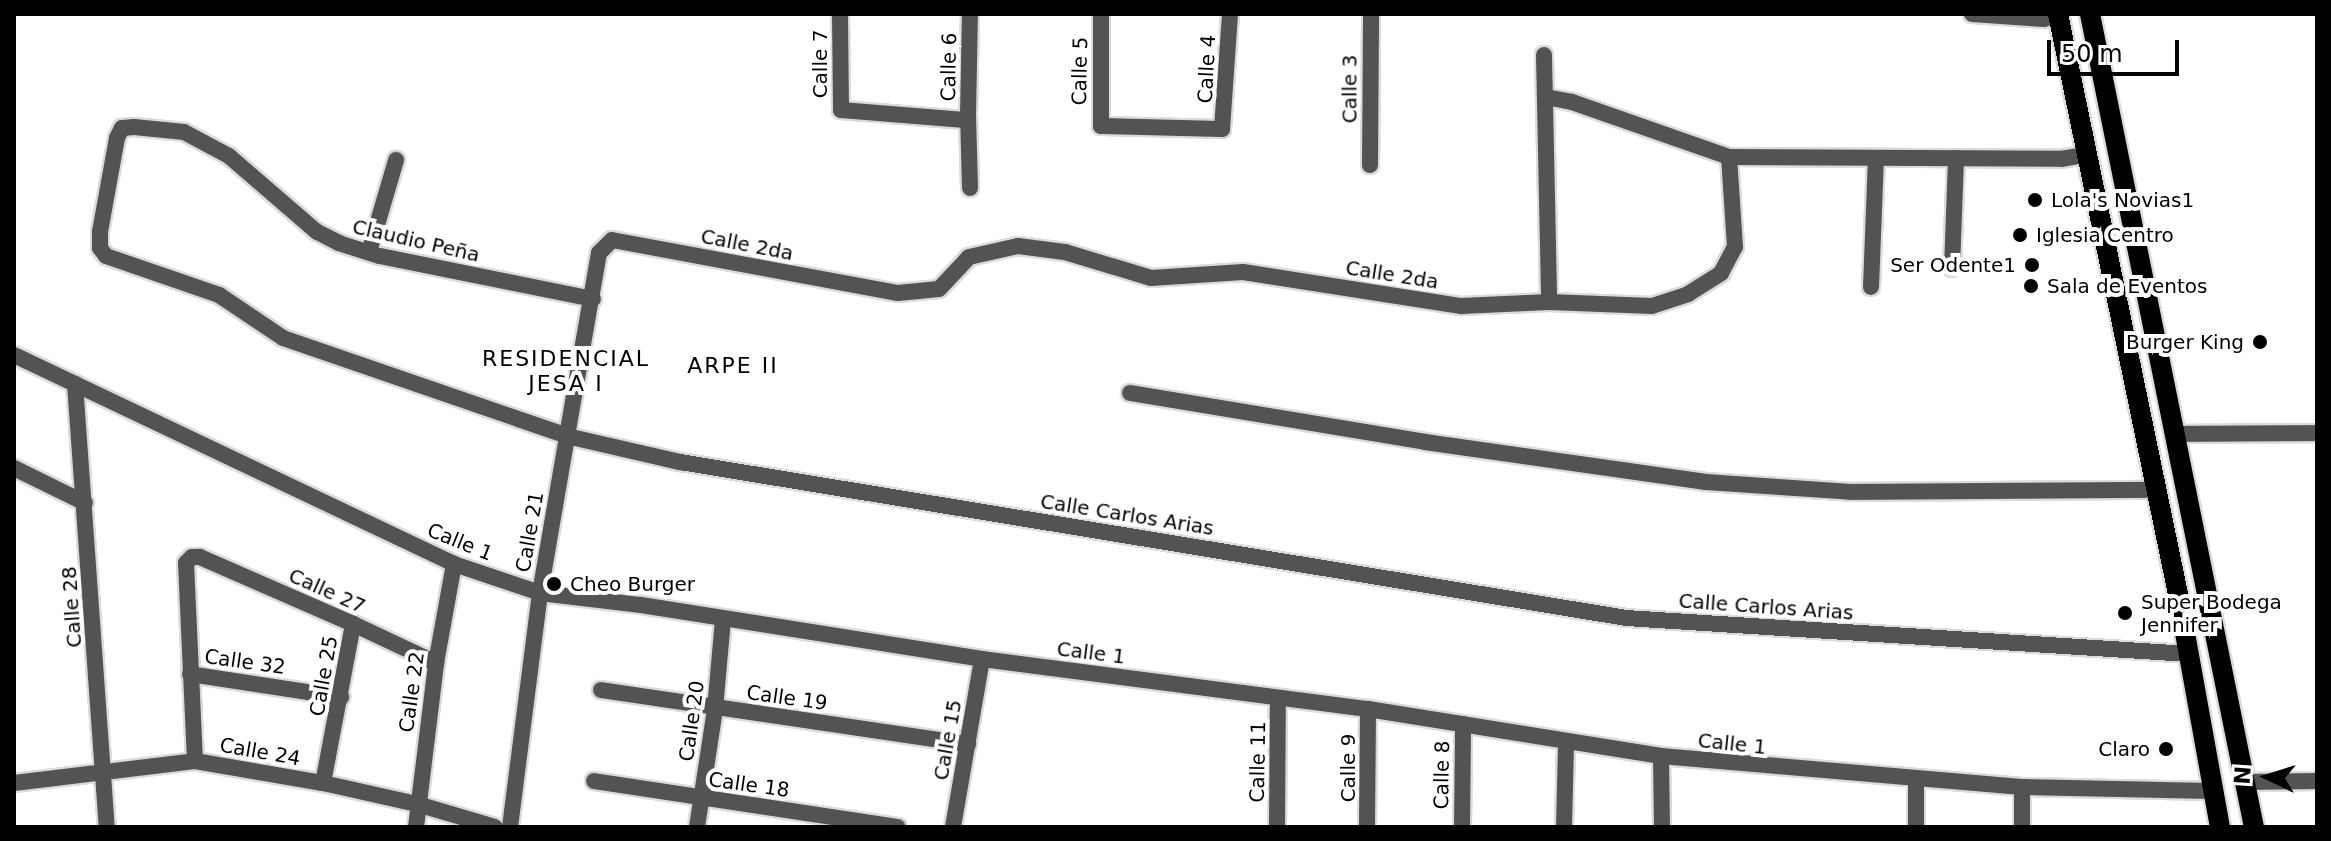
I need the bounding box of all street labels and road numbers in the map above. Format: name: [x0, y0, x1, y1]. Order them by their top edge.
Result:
street label: Calle 7: [808, 30, 832, 98]
street label: Calle 6: [936, 32, 962, 102]
street label: Calle 4: [1193, 34, 1221, 104]
street label: Calle 5: [1067, 36, 1093, 106]
street label: Calle 3: [1338, 55, 1362, 123]
street label: Claudio Peña: [350, 215, 482, 267]
street label: Calle 2da: [699, 224, 795, 266]
street label: Calle 2da: [1344, 256, 1440, 294]
street label: Calle Carlos Arias: [1039, 489, 1215, 541]
street label: Calle 21: [511, 490, 549, 574]
street label: Calle 1: [424, 518, 496, 566]
street label: Calle 27: [285, 563, 369, 619]
street label: Calle 28: [57, 566, 87, 648]
street label: Calle Carlos Arias: [1678, 589, 1854, 625]
street label: Calle 25: [305, 634, 343, 718]
street label: Calle 1: [1055, 637, 1127, 669]
street label: Calle 32: [203, 644, 287, 680]
street label: Calle 22: [394, 650, 430, 734]
street label: Calle 20: [674, 679, 710, 763]
street label: Calle 19: [745, 680, 829, 716]
street label: Calle 15: [929, 698, 967, 782]
street label: Calle 11: [1245, 721, 1271, 803]
street label: Calle 1: [1697, 728, 1767, 760]
street label: Calle 24: [218, 733, 302, 771]
street label: Calle 9: [1336, 734, 1360, 802]
street label: Calle 8: [1429, 740, 1455, 810]
street label: Calle 18: [707, 767, 791, 803]

